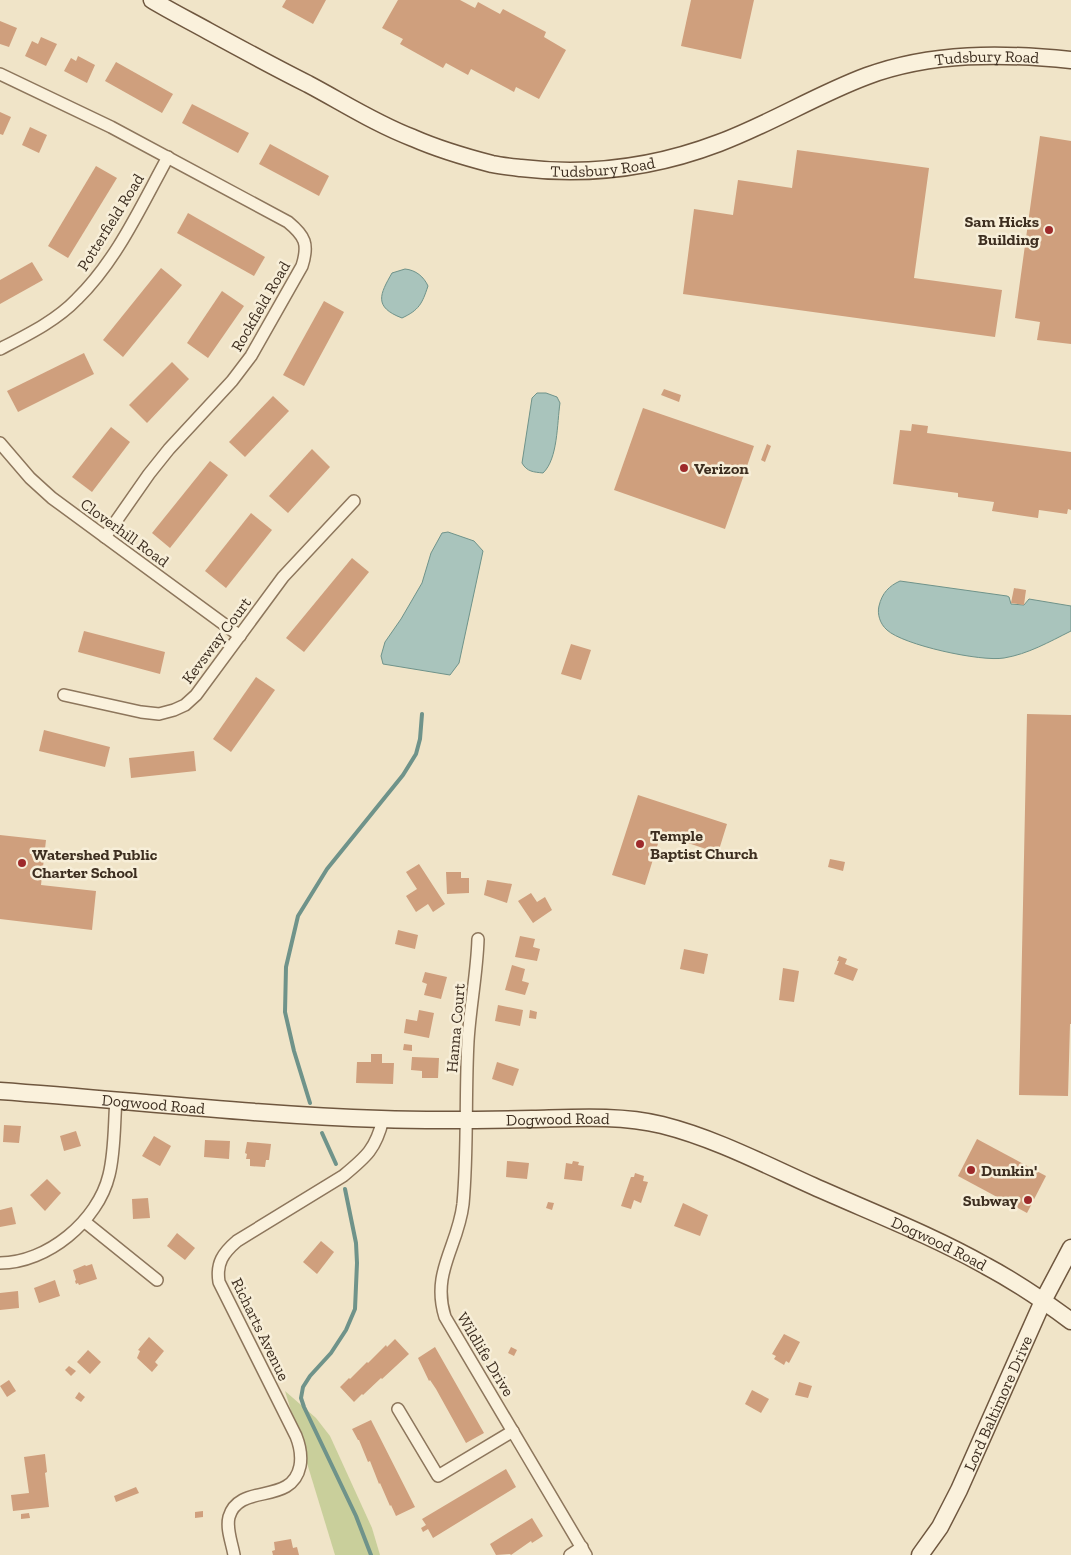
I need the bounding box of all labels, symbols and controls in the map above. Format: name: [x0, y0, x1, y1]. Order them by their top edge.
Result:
street label: Tudsbury Road: [933, 47, 1040, 69]
street label: Tudsbury Road: [550, 153, 657, 181]
street label: Potterfield Road: [73, 170, 148, 274]
place label: Sam Hicks Building: [964, 212, 1039, 249]
marker: Sam Hicks Building: [1043, 224, 1055, 236]
street label: Rockfield Road: [227, 257, 294, 355]
place label: Verizon: [694, 459, 749, 478]
marker: Verizon: [678, 462, 690, 474]
street label: Cloverhill Road: [77, 494, 173, 571]
street label: Kevsway Court: [178, 593, 255, 687]
place label: Temple Baptist Church: [650, 826, 759, 863]
marker: Temple Baptist Church: [634, 838, 646, 850]
place label: Watershed Public Charter School: [32, 845, 158, 882]
marker: Watershed Public Charter School: [16, 857, 28, 869]
street label: Hanna Court: [442, 983, 469, 1073]
street label: Dogwood Road: [101, 1090, 206, 1118]
street label: Dogwood Road: [506, 1109, 610, 1130]
place label: Dunkin': [981, 1161, 1037, 1180]
marker: Dunkin': [965, 1164, 977, 1176]
place label: Subway: [963, 1191, 1019, 1210]
marker: Subway: [1022, 1194, 1034, 1206]
street label: Dogwood Road: [888, 1212, 990, 1275]
street label: Richarts Avenue: [227, 1275, 294, 1384]
street label: Wildlife Drive: [453, 1309, 518, 1400]
street label: Lord Baltimore Drive: [960, 1333, 1036, 1474]

